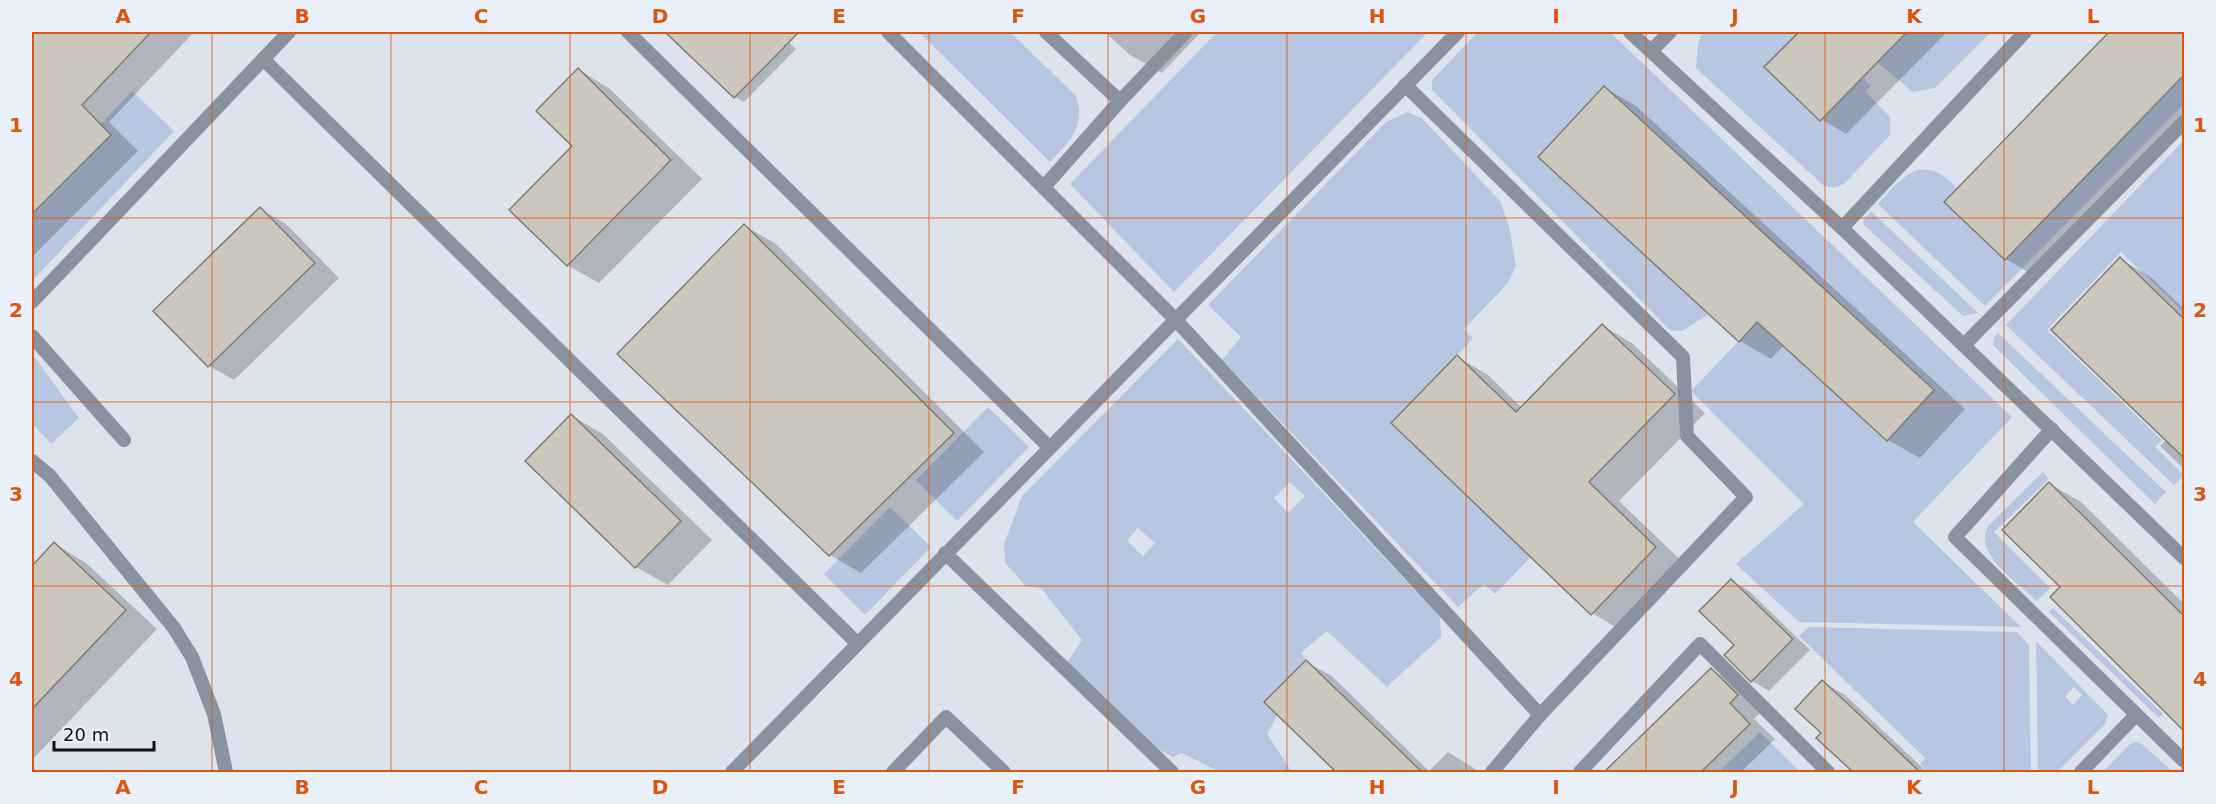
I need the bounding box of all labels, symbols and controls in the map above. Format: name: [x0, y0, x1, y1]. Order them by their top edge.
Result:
text: A: [115, 4, 131, 28]
text: B: [294, 4, 310, 28]
text: C: [474, 4, 488, 28]
text: D: [652, 4, 668, 28]
text: E: [832, 4, 846, 28]
text: F: [1011, 4, 1025, 28]
text: G: [1190, 4, 1206, 28]
text: H: [1369, 4, 1385, 28]
text: I: [1552, 4, 1560, 28]
text: J: [1729, 4, 1739, 28]
text: K: [1906, 4, 1923, 28]
text: L: [2087, 4, 2100, 28]
text: 1: [9, 113, 23, 137]
text: 1: [2193, 113, 2207, 137]
text: 2: [9, 298, 23, 322]
text: 2: [2193, 298, 2207, 322]
text: 3: [9, 482, 23, 506]
text: 3: [2193, 482, 2207, 506]
text: 4: [9, 667, 23, 691]
text: 4: [2193, 667, 2207, 691]
scale bar: [54, 714, 154, 752]
text: 20 m: [63, 724, 109, 745]
text: A: [115, 775, 131, 799]
text: B: [294, 775, 310, 799]
text: C: [474, 775, 488, 799]
text: D: [652, 775, 668, 799]
text: E: [832, 775, 846, 799]
text: F: [1011, 775, 1025, 799]
text: G: [1190, 775, 1206, 799]
text: H: [1369, 775, 1385, 799]
text: I: [1552, 775, 1560, 799]
text: J: [1729, 775, 1739, 799]
text: K: [1906, 775, 1923, 799]
text: L: [2087, 775, 2100, 799]

